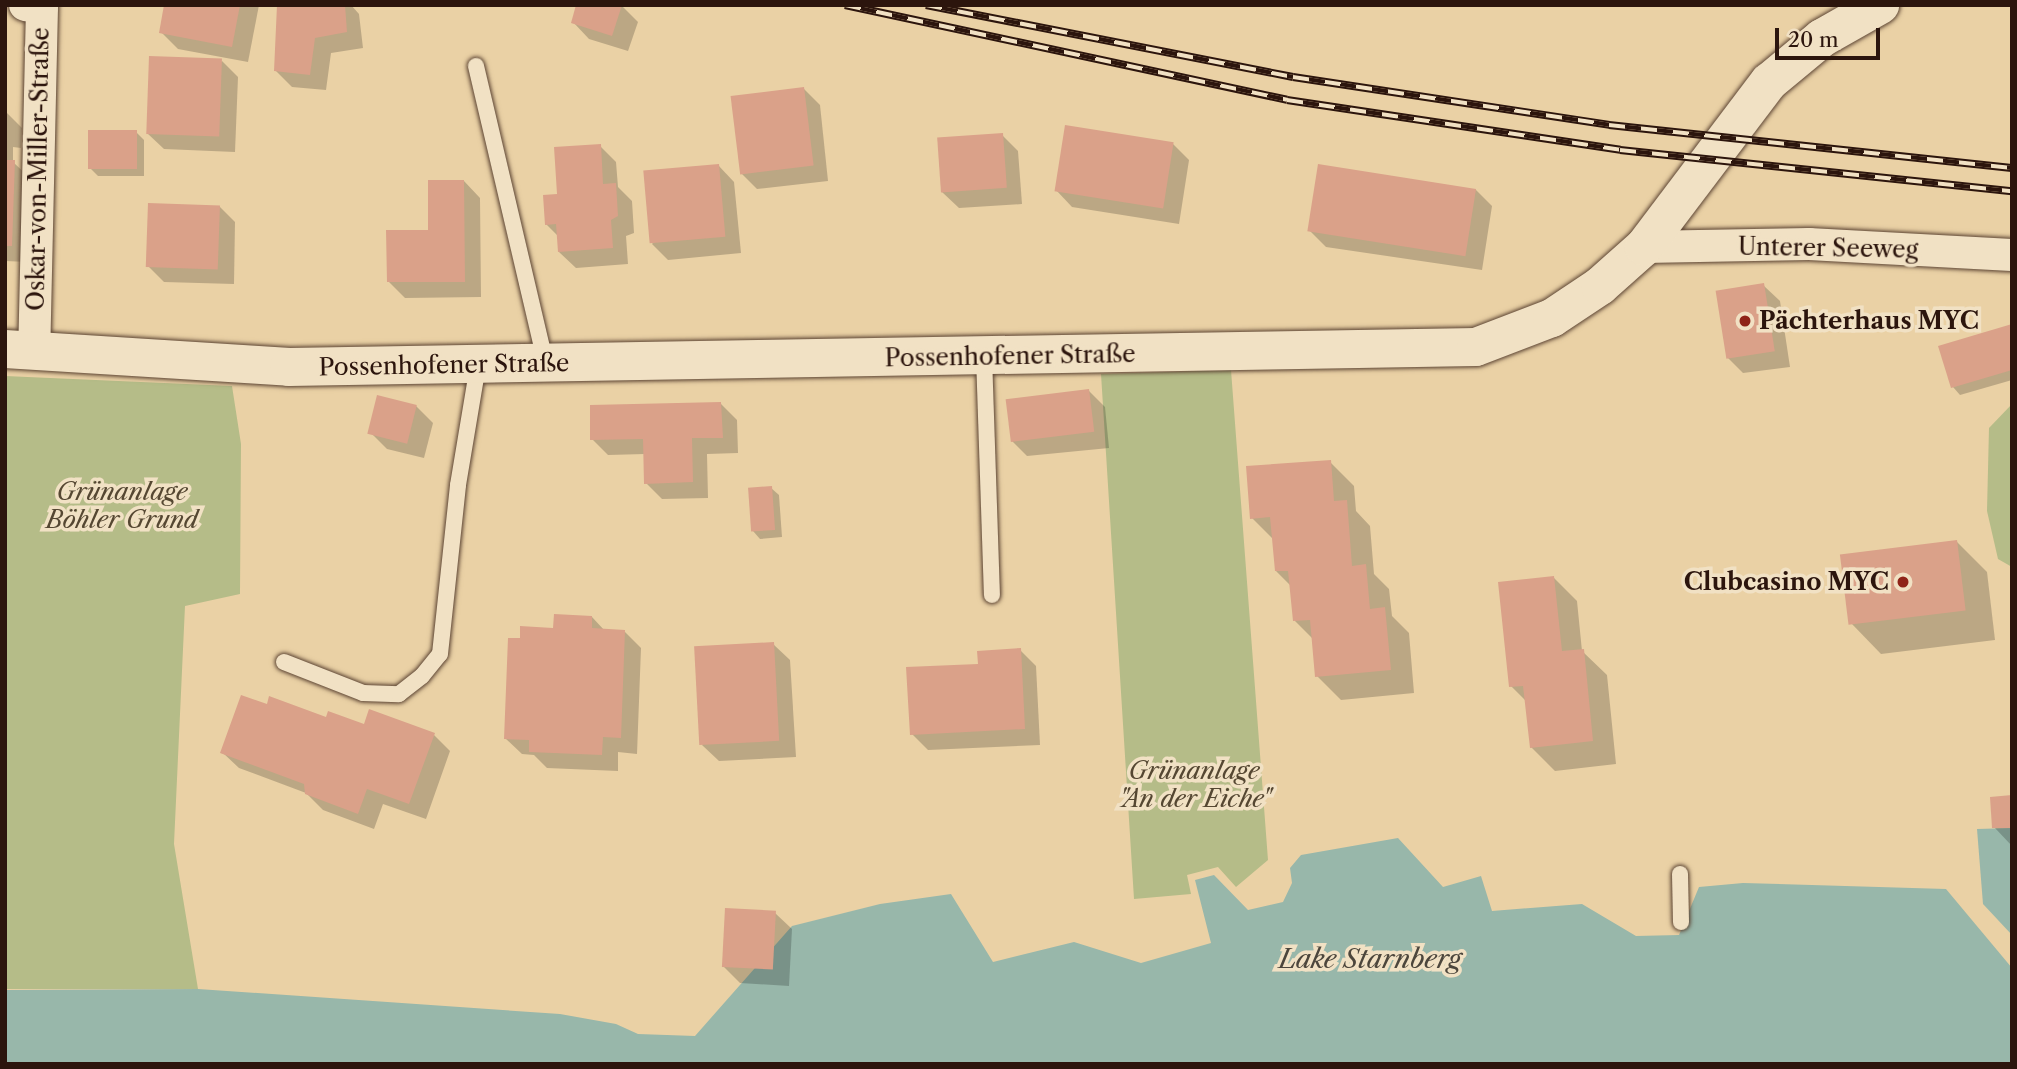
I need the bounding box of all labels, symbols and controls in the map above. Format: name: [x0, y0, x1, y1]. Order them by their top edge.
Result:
scale bar: [1779, 14, 1884, 58]
street label: Oskar-von-Miller-Straße: [21, 27, 55, 311]
text: 20 m: [1788, 27, 1839, 52]
street label: Unterer Seeweg: [1737, 232, 1919, 264]
place label: Pächterhaus MYC: [1759, 307, 1979, 335]
marker: Pächterhaus MYC: [1737, 313, 1753, 329]
street label: Possenhofener Straße: [884, 339, 1136, 373]
street label: Possenhofener Straße: [318, 348, 570, 382]
park label: Grünanlage Böhler Grund: [46, 478, 198, 534]
place label: Clubcasino MYC: [1684, 568, 1889, 596]
marker: Clubcasino MYC: [1895, 574, 1911, 590]
park label: Grünanlage "An der Eiche": [1118, 757, 1270, 813]
water label: Lake Starnberg: [1279, 944, 1461, 976]

